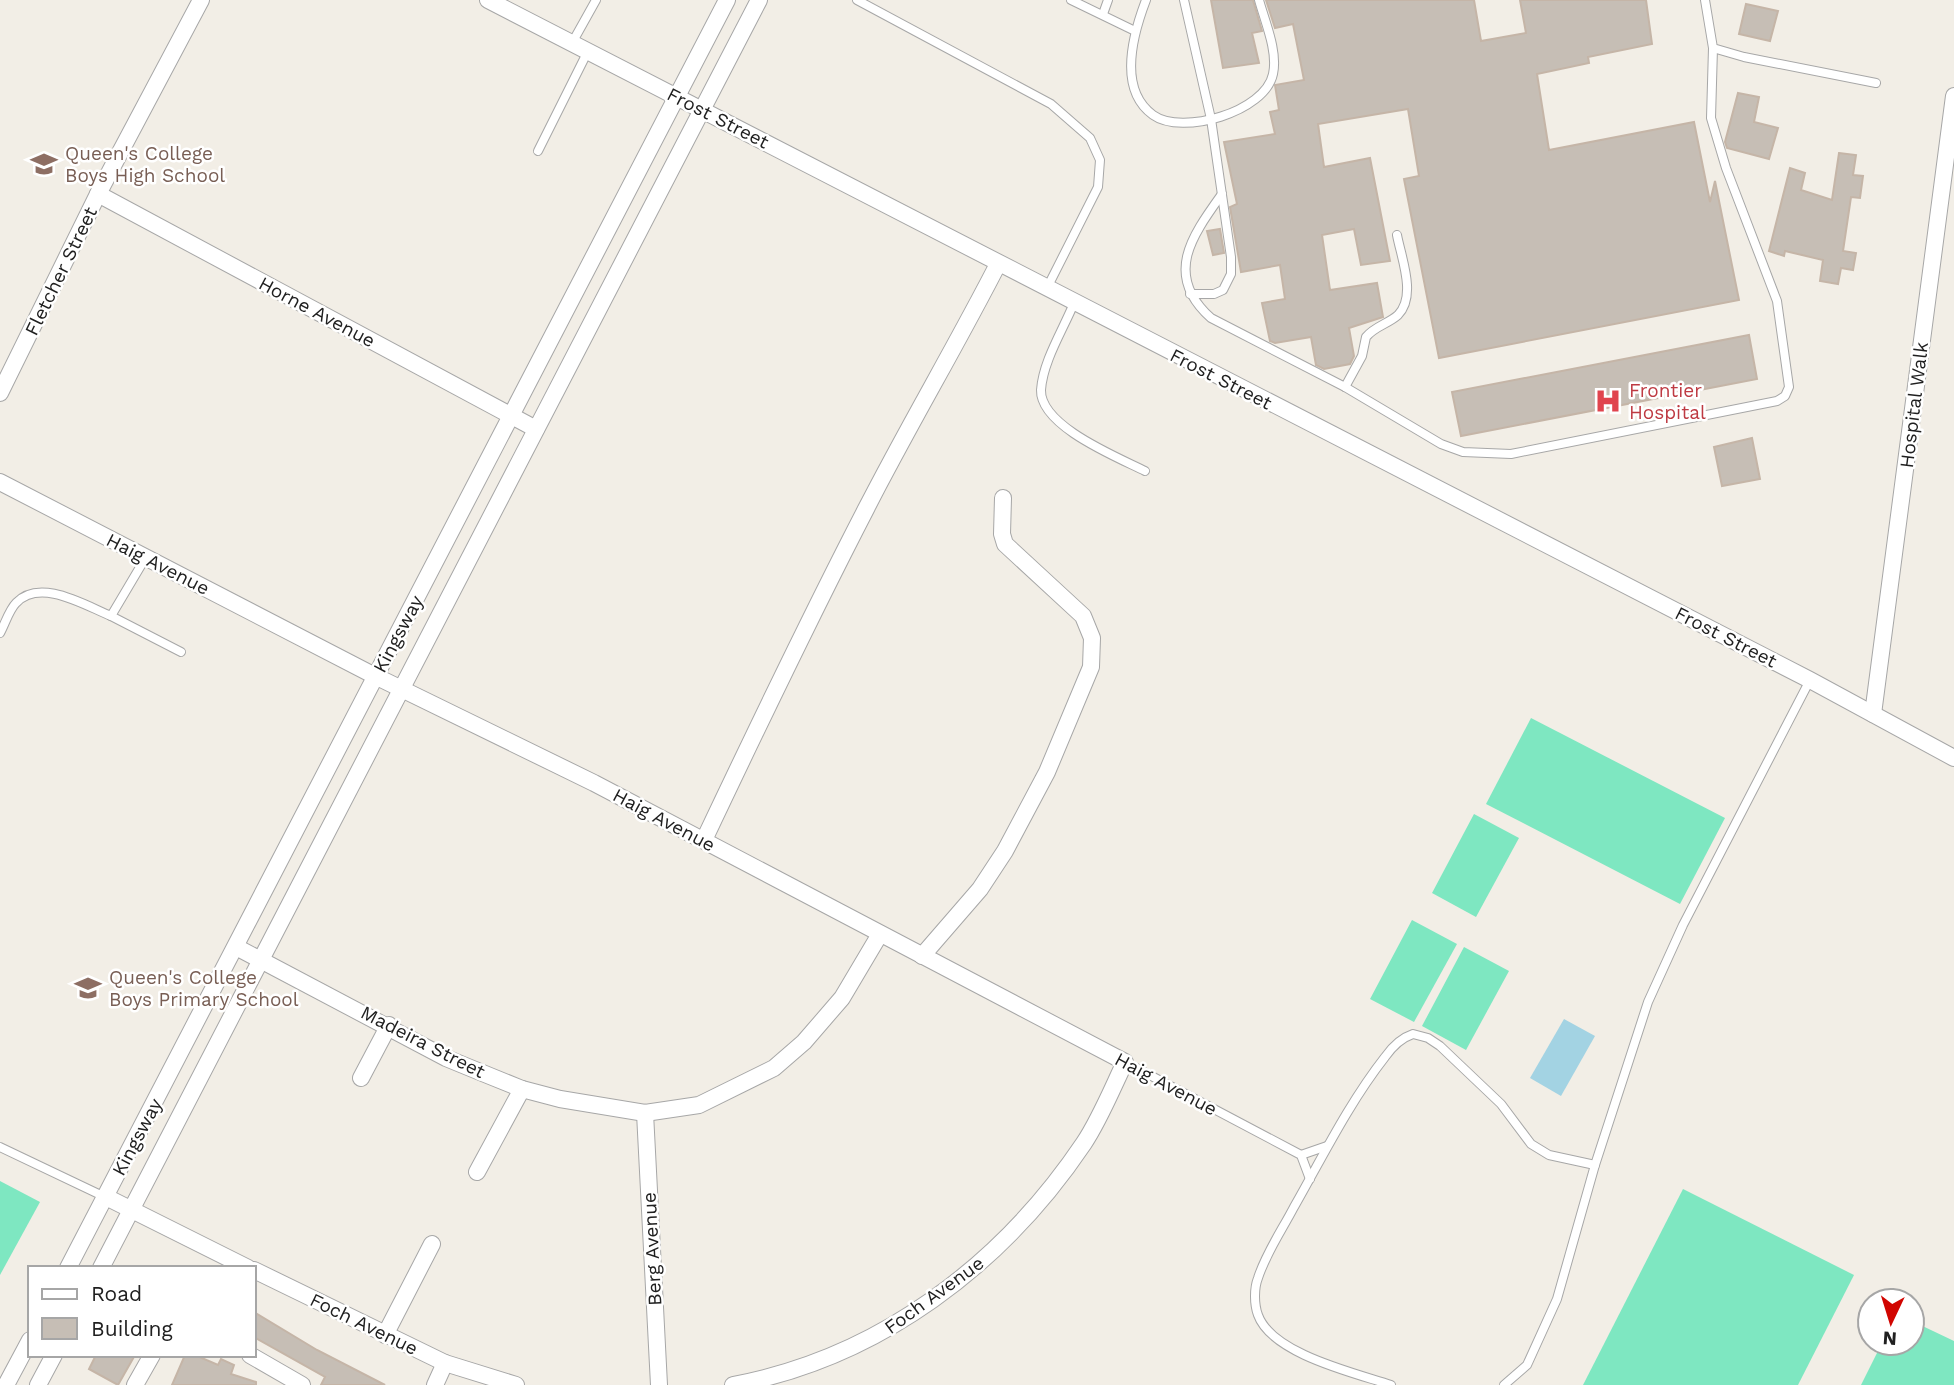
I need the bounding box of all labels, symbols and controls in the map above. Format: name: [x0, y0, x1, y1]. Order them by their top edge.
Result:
street label: Frost Street: [663, 82, 773, 154]
place label: Queen's College Boys High School: [65, 142, 225, 187]
school or university icon: Queen's College Boys High School: [29, 149, 59, 179]
street label: Fletcher Street: [20, 203, 102, 339]
street label: Horne Avenue: [255, 272, 379, 352]
street label: Hospital Walk: [1895, 340, 1933, 469]
street label: Frost Street: [1166, 343, 1276, 415]
place label: Frontier Hospital: [1629, 379, 1706, 424]
hospital icon: Frontier Hospital: [1593, 386, 1623, 416]
street label: Haig Avenue: [103, 528, 213, 600]
street label: Kingsway: [368, 591, 428, 677]
street label: Frost Street: [1671, 601, 1781, 673]
street label: Haig Avenue: [609, 783, 719, 857]
place label: Queen's College Boys Primary School: [109, 966, 299, 1011]
school or university icon: Queen's College Boys Primary School: [73, 973, 103, 1003]
street label: Madeira Street: [357, 1001, 489, 1083]
street label: Haig Avenue: [1111, 1047, 1221, 1121]
street label: Kingsway: [107, 1094, 167, 1180]
street label: Berg Avenue: [638, 1192, 666, 1306]
street label: Foch Avenue: [880, 1251, 988, 1339]
legend: [28, 1266, 256, 1357]
text: Road: [91, 1281, 142, 1306]
north arrow: [1856, 1287, 1926, 1357]
street label: Foch Avenue: [306, 1288, 422, 1360]
text: Building: [91, 1316, 173, 1341]
text: N: [1882, 1326, 1898, 1350]

